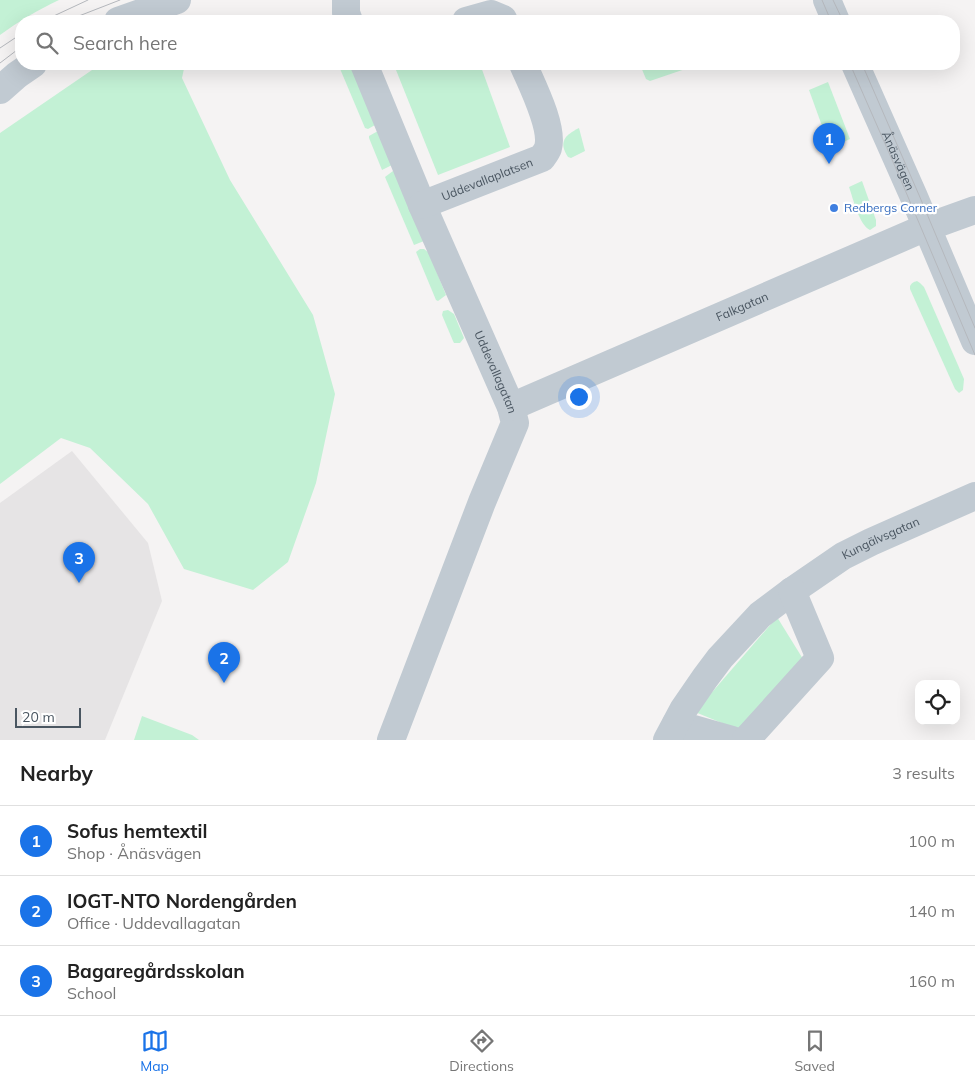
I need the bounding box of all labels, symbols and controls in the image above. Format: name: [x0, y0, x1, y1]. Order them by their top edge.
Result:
search box: [15, 15, 960, 70]
icon: search: [33, 29, 61, 57]
text: Search here: [73, 31, 177, 55]
pin: 1: [813, 123, 845, 164]
street label: Ånäsvägen: [879, 129, 918, 193]
street label: Uddevallaplatsen: [439, 154, 535, 204]
place label: Redbergs Corner: [844, 200, 938, 215]
marker: Redbergs Corner: [828, 202, 840, 214]
street label: Falkgatan: [714, 288, 770, 324]
street label: Uddevallagatan: [471, 328, 520, 415]
your location: [566, 384, 592, 410]
street label: Kungälvsgatan: [839, 514, 922, 562]
pin: 3: [63, 542, 95, 583]
pin: 2: [208, 642, 240, 683]
map controls: [915, 680, 960, 725]
button: locate: [915, 680, 960, 725]
scale bar: [15, 705, 81, 728]
text: 20 m: [22, 708, 55, 726]
text: Nearby: [20, 760, 93, 786]
text: 3 results: [892, 763, 955, 783]
text: Sofus hemtextil: [67, 819, 207, 843]
text: 1: [31, 831, 41, 851]
text: 100 m: [908, 831, 955, 851]
text: Shop · Ånäsvägen: [67, 843, 201, 863]
text: IOGT-NTO Nordengården: [67, 889, 297, 913]
text: 2: [31, 901, 41, 921]
text: 140 m: [908, 901, 955, 921]
text: Office · Uddevallagatan: [67, 913, 241, 933]
text: Bagaregårdsskolan: [67, 959, 245, 983]
text: 3: [31, 971, 41, 991]
text: 160 m: [908, 971, 955, 991]
text: School: [67, 983, 116, 1003]
tab: Map: [140, 1027, 169, 1075]
tab: Directions: [449, 1027, 514, 1075]
tab: Saved: [794, 1027, 835, 1075]

